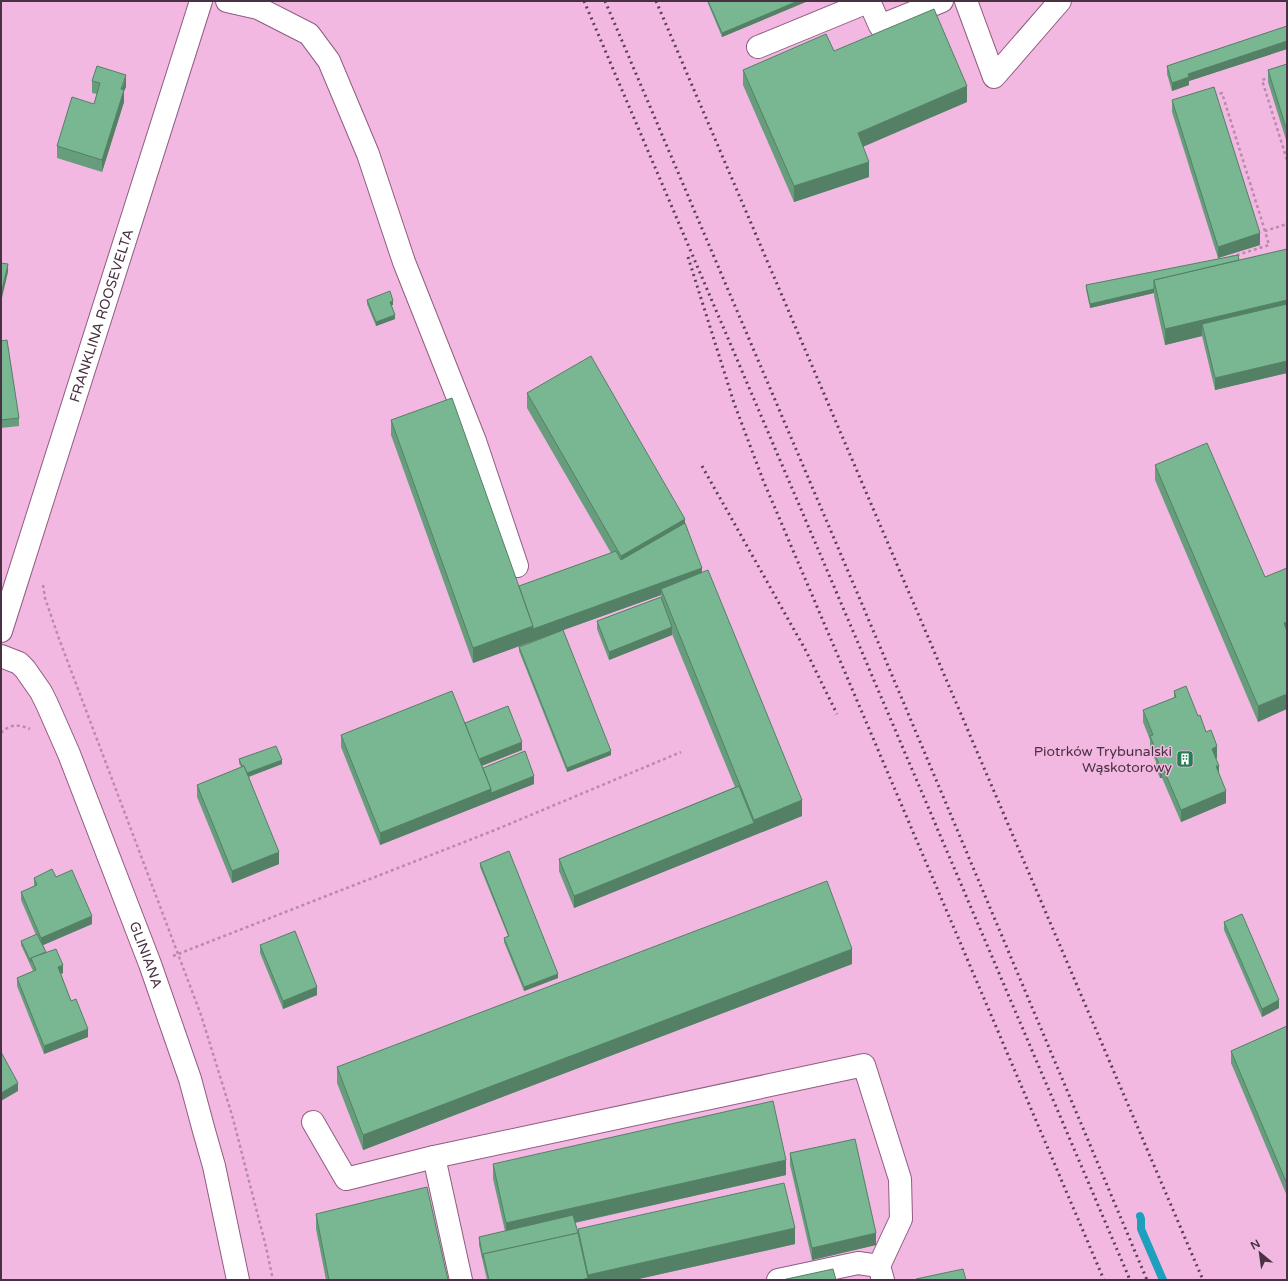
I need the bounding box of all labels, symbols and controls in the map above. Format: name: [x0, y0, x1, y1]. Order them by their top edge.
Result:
street label: FRANKLINA ROOSEVELTA: [66, 227, 137, 404]
place label: Piotrków Trybunalski Wąskotorowy: [1034, 743, 1172, 776]
building icon: Piotrków Trybunalski Wąskotorowy: [1175, 749, 1195, 769]
street label: GLINIANA: [126, 919, 166, 991]
north arrow: [1240, 1233, 1280, 1273]
text: N: [1248, 1237, 1262, 1253]

